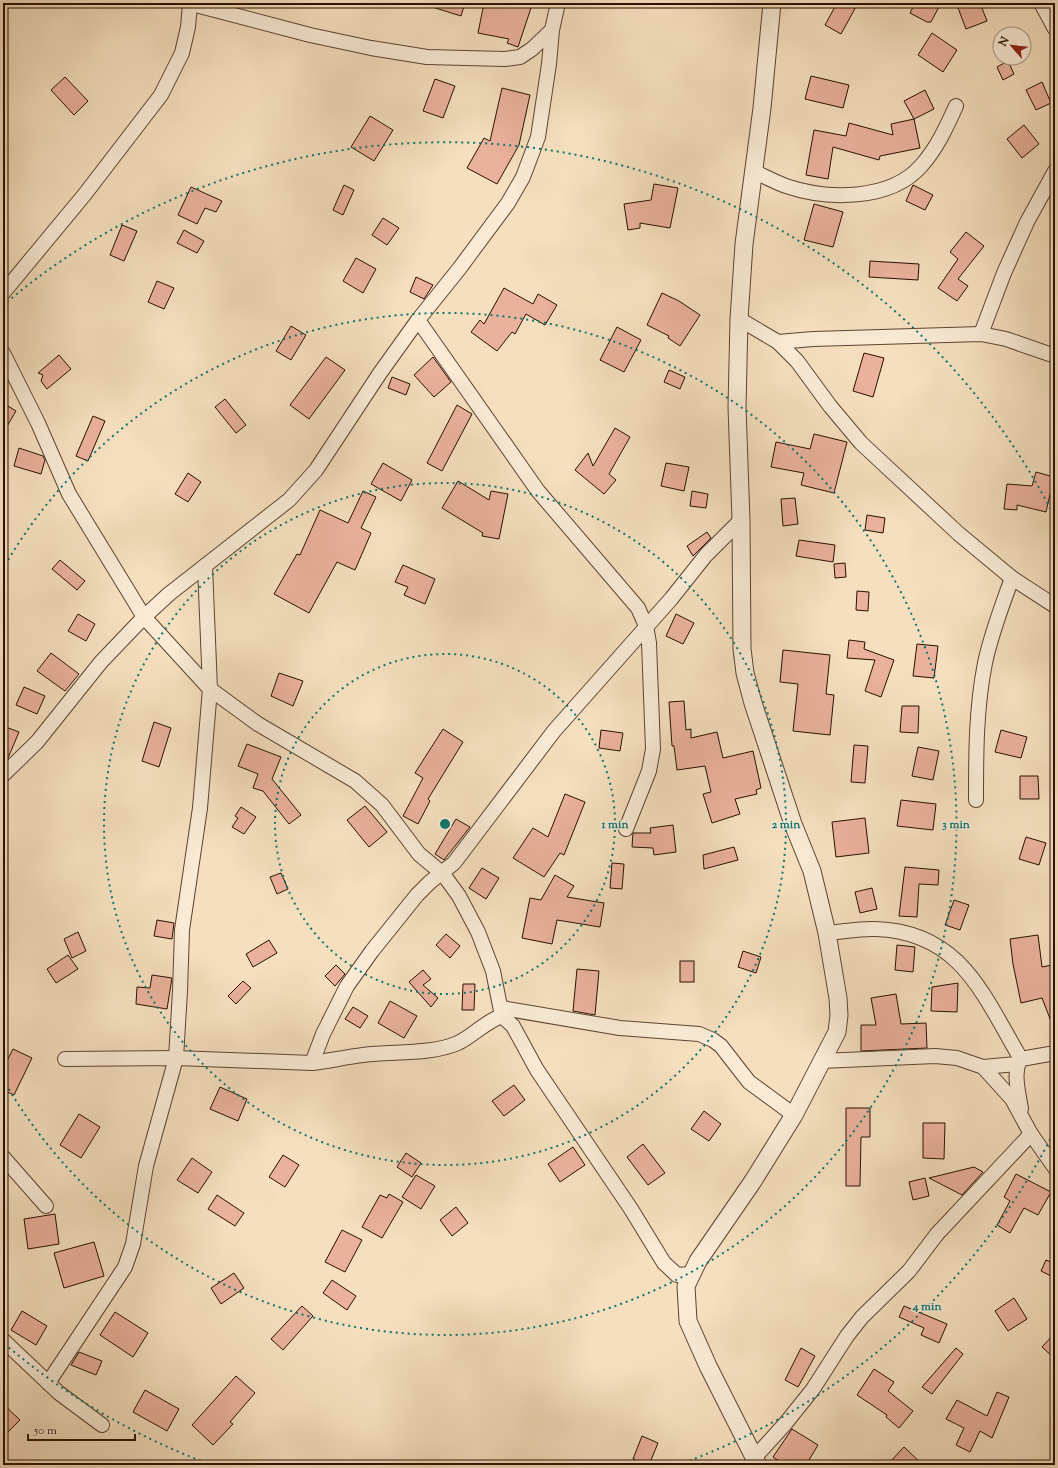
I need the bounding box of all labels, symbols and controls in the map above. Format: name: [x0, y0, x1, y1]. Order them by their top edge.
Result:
north arrow: [992, 26, 1032, 66]
text: N: [994, 34, 1013, 50]
text: 1 min: [600, 816, 629, 834]
text: 2 min: [772, 816, 801, 834]
text: 3 min: [942, 816, 971, 834]
centre of rings: [438, 817, 452, 831]
text: 4 min: [911, 1298, 942, 1316]
scale bar: [28, 1416, 135, 1442]
text: 50 m: [33, 1422, 57, 1440]

